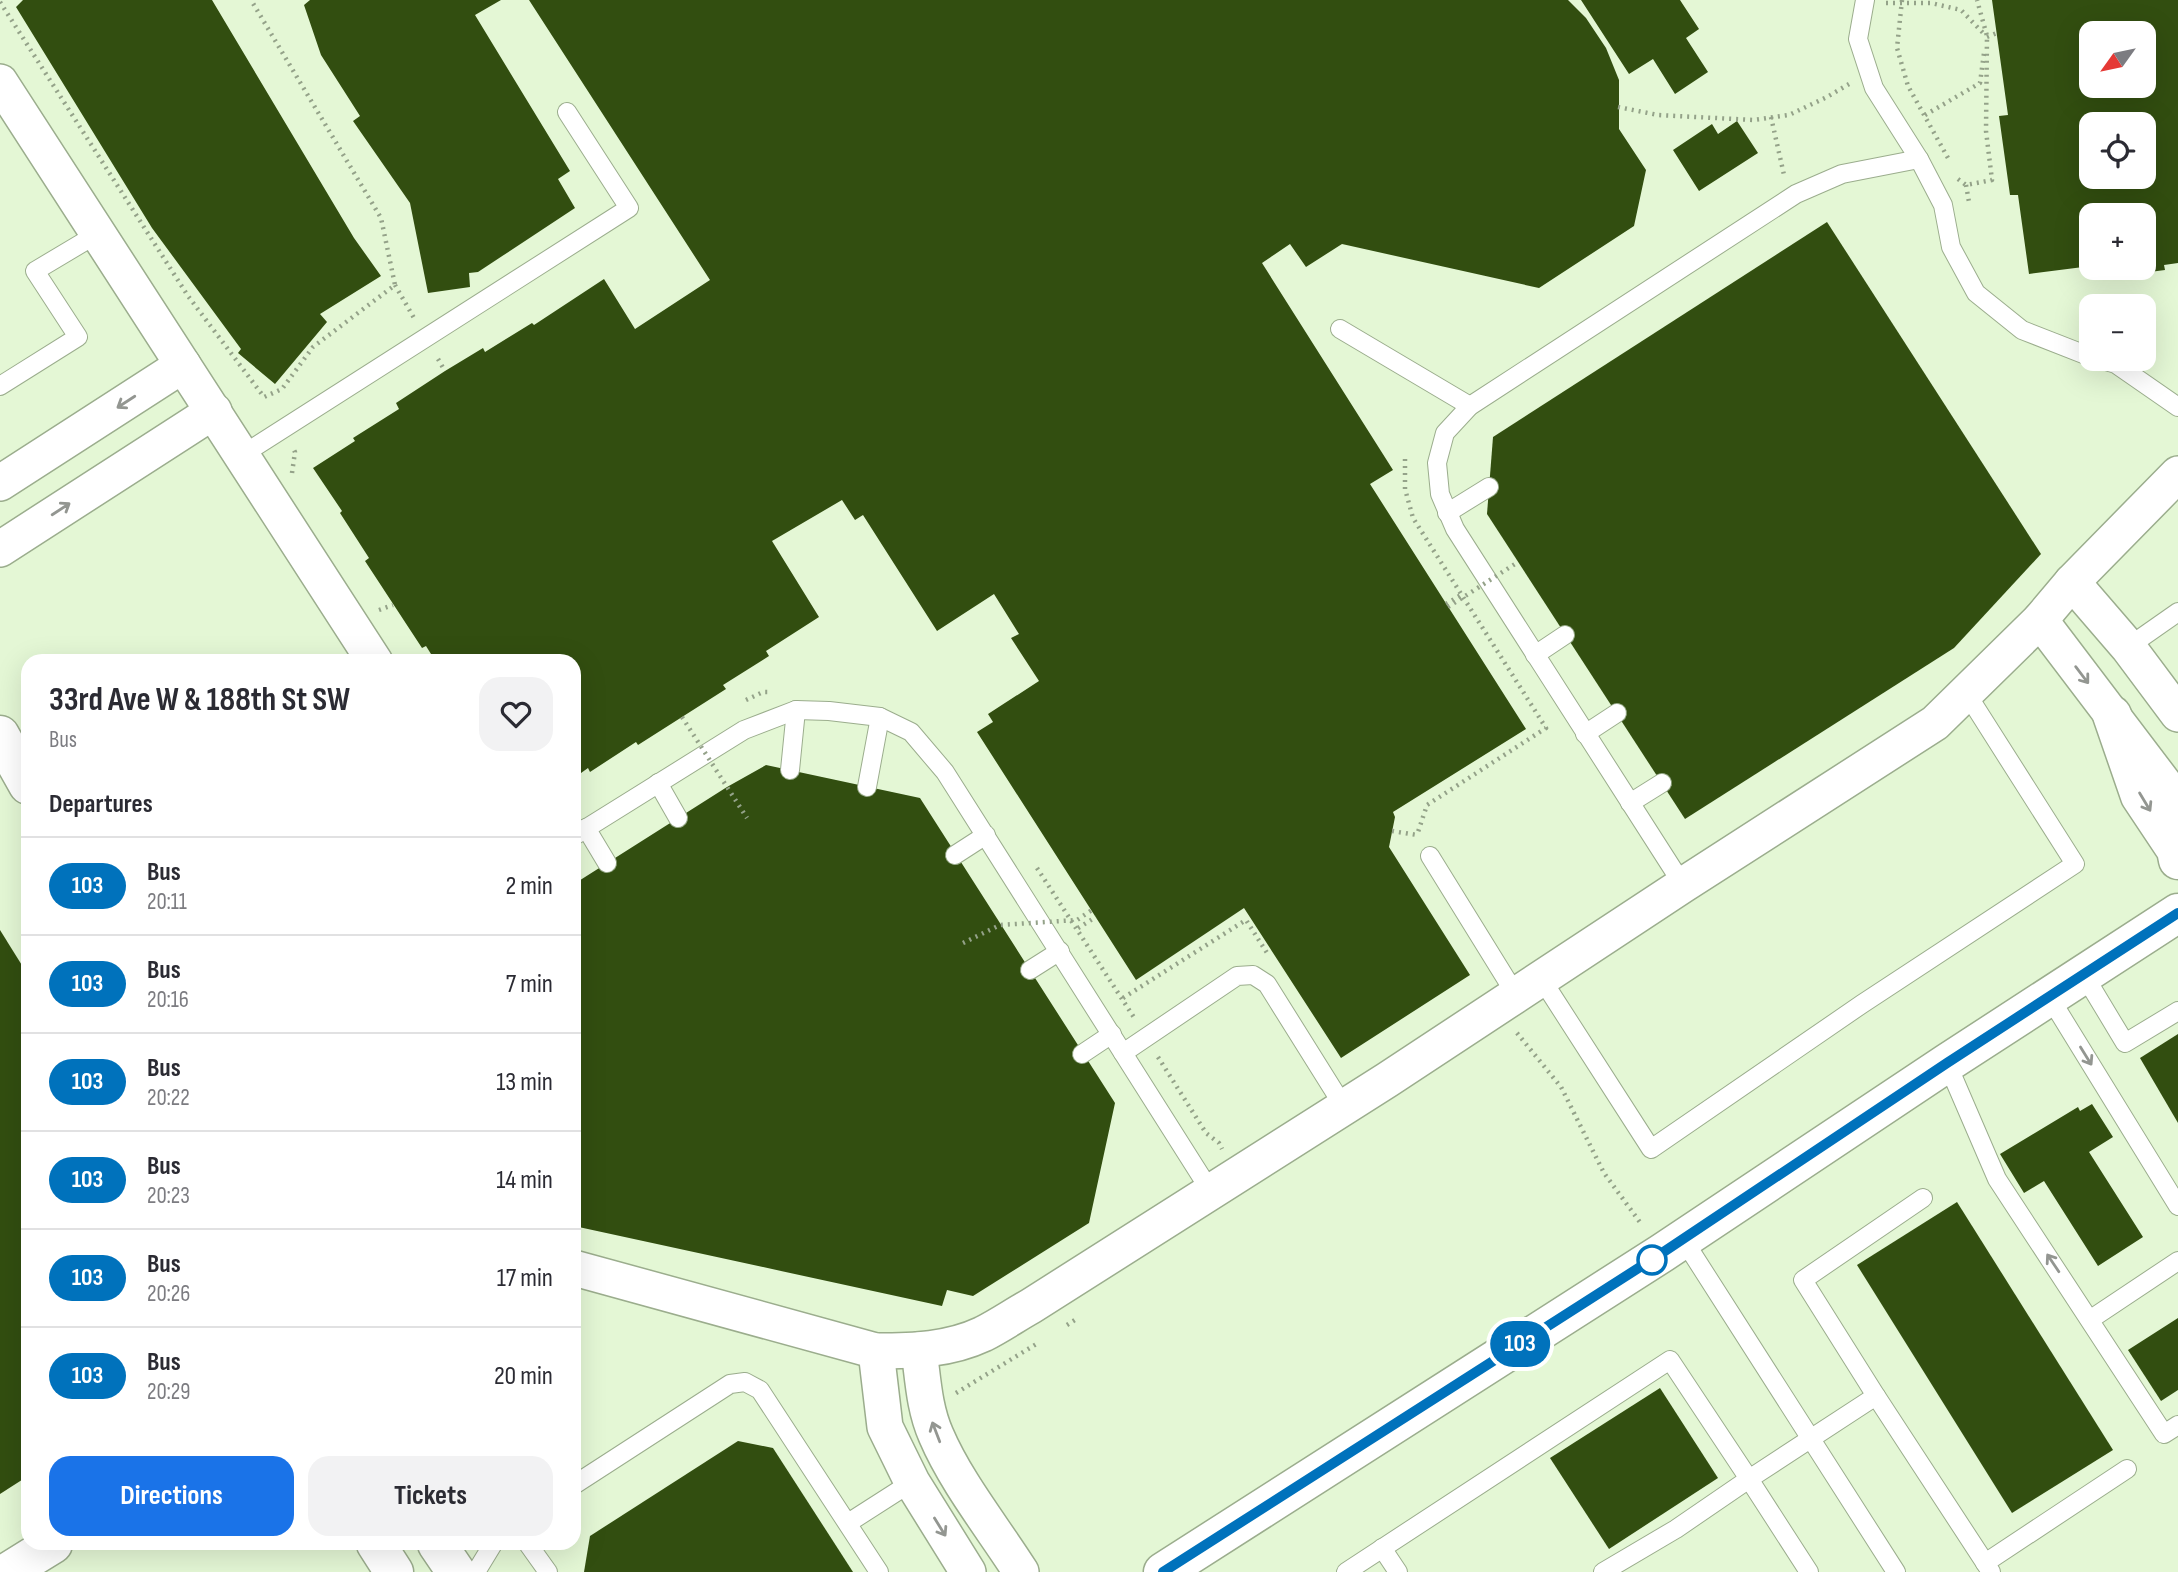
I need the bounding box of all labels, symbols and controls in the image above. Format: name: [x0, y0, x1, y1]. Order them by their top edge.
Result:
north arrow: [2079, 21, 2156, 98]
map controls: [2079, 21, 2156, 371]
button: locate: [2079, 112, 2156, 189]
button: +: [2079, 203, 2156, 280]
button: −: [2079, 294, 2156, 371]
one-way arrow: [117, 395, 136, 409]
one-way arrow: [51, 502, 71, 516]
one-way arrow: [2074, 665, 2089, 683]
button: heart: [479, 677, 553, 751]
text: 33rd Ave W & 188th St SW: [49, 680, 350, 720]
text: Bus: [49, 726, 77, 754]
text: Departures: [49, 789, 153, 820]
one-way arrow: [2138, 791, 2152, 811]
text: Bus: [147, 857, 181, 888]
text: 103: [72, 871, 103, 900]
text: 2 min: [505, 871, 553, 902]
text: 20:11: [147, 888, 187, 916]
text: Bus: [147, 955, 181, 986]
text: 103: [72, 969, 103, 998]
text: 7 min: [506, 969, 553, 1000]
text: 20:16: [147, 986, 189, 1014]
one-way arrow: [2079, 1045, 2093, 1065]
text: Bus: [147, 1053, 181, 1084]
text: 103: [72, 1067, 103, 1096]
text: 13 min: [496, 1067, 553, 1098]
text: 20:22: [147, 1084, 190, 1112]
text: Bus: [147, 1151, 181, 1182]
text: 103: [72, 1165, 103, 1194]
text: 14 min: [496, 1165, 553, 1196]
text: 20:23: [147, 1182, 190, 1210]
unlabelled marker: [1637, 1245, 1667, 1275]
text: Bus: [147, 1249, 181, 1280]
one-way arrow: [2045, 1254, 2060, 1273]
text: 103: [72, 1263, 103, 1292]
text: 17 min: [497, 1263, 553, 1294]
text: 20:26: [147, 1280, 190, 1308]
line badge: 103: [1480, 1321, 1560, 1367]
text: 103: [1504, 1329, 1536, 1358]
text: Bus: [147, 1347, 181, 1378]
text: 103: [72, 1361, 103, 1390]
text: 20 min: [494, 1361, 553, 1392]
text: 20:29: [147, 1378, 190, 1406]
one-way arrow: [928, 1422, 941, 1444]
button: Directions: [49, 1456, 294, 1536]
button: Tickets: [308, 1456, 553, 1536]
one-way arrow: [934, 1517, 948, 1537]

